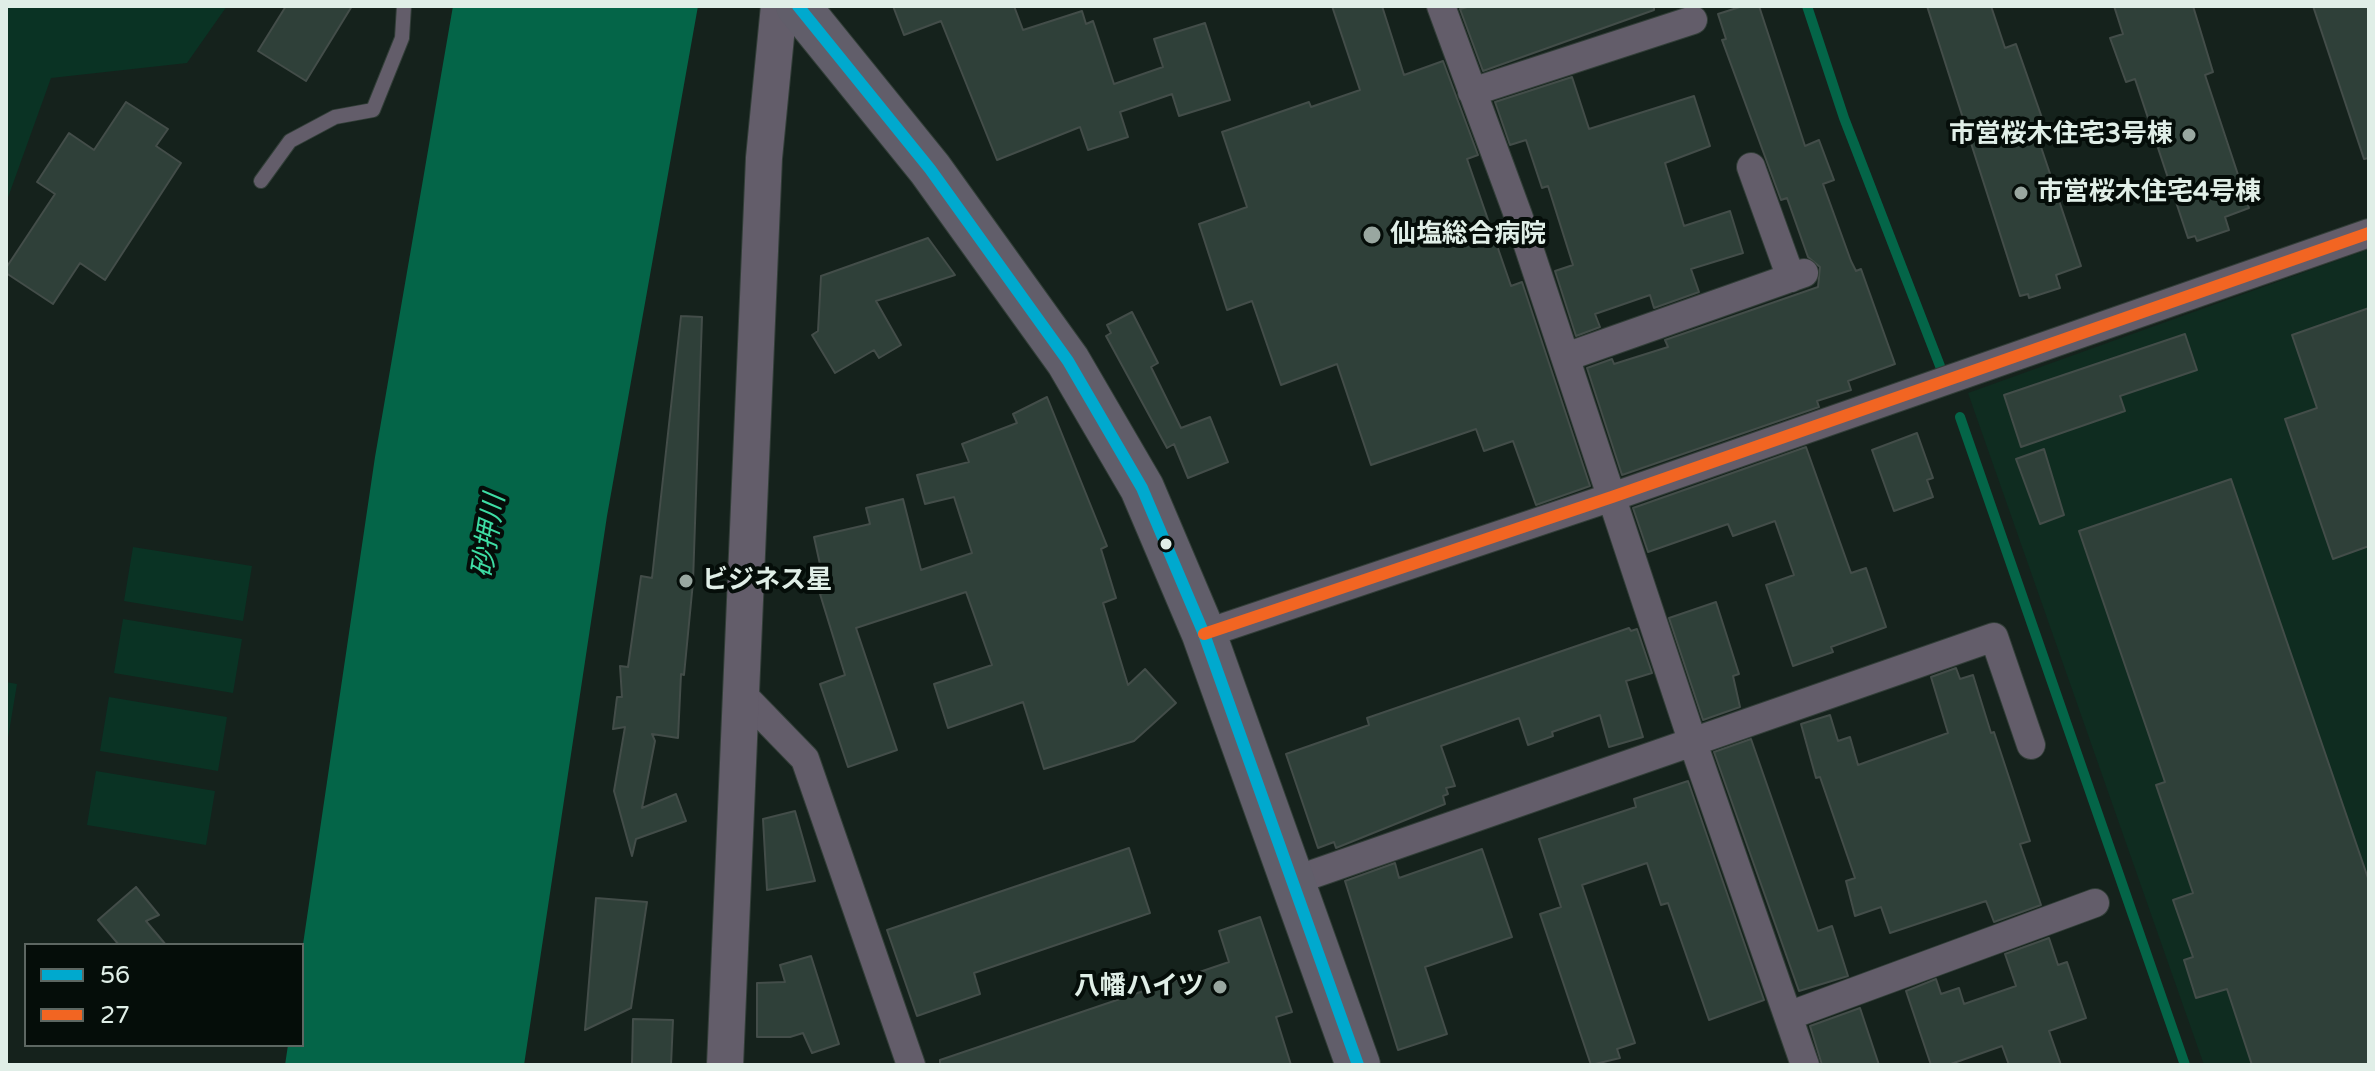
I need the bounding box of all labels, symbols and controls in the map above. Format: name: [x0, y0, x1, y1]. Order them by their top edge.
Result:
place label: 市営桜木住宅3号棟: [1949, 119, 2173, 151]
marker: 市営桜木住宅3号棟: [2180, 126, 2198, 144]
place label: 市営桜木住宅4号棟: [2037, 177, 2261, 209]
marker: 市営桜木住宅4号棟: [2012, 184, 2030, 202]
place label: 仙塩総合病院: [1390, 219, 1546, 251]
marker: 仙塩総合病院: [1361, 224, 1383, 246]
water label: 砂押川: [467, 492, 513, 580]
unlabelled marker: [1158, 536, 1174, 552]
place label: ビジネス星: [702, 565, 832, 597]
marker: ビジネス星: [677, 572, 695, 590]
legend: [24, 943, 304, 1047]
text: 56: [100, 961, 130, 990]
place label: 八幡ハイツ: [1074, 971, 1204, 1003]
marker: 八幡ハイツ: [1211, 978, 1229, 996]
text: 27: [100, 1001, 130, 1030]

